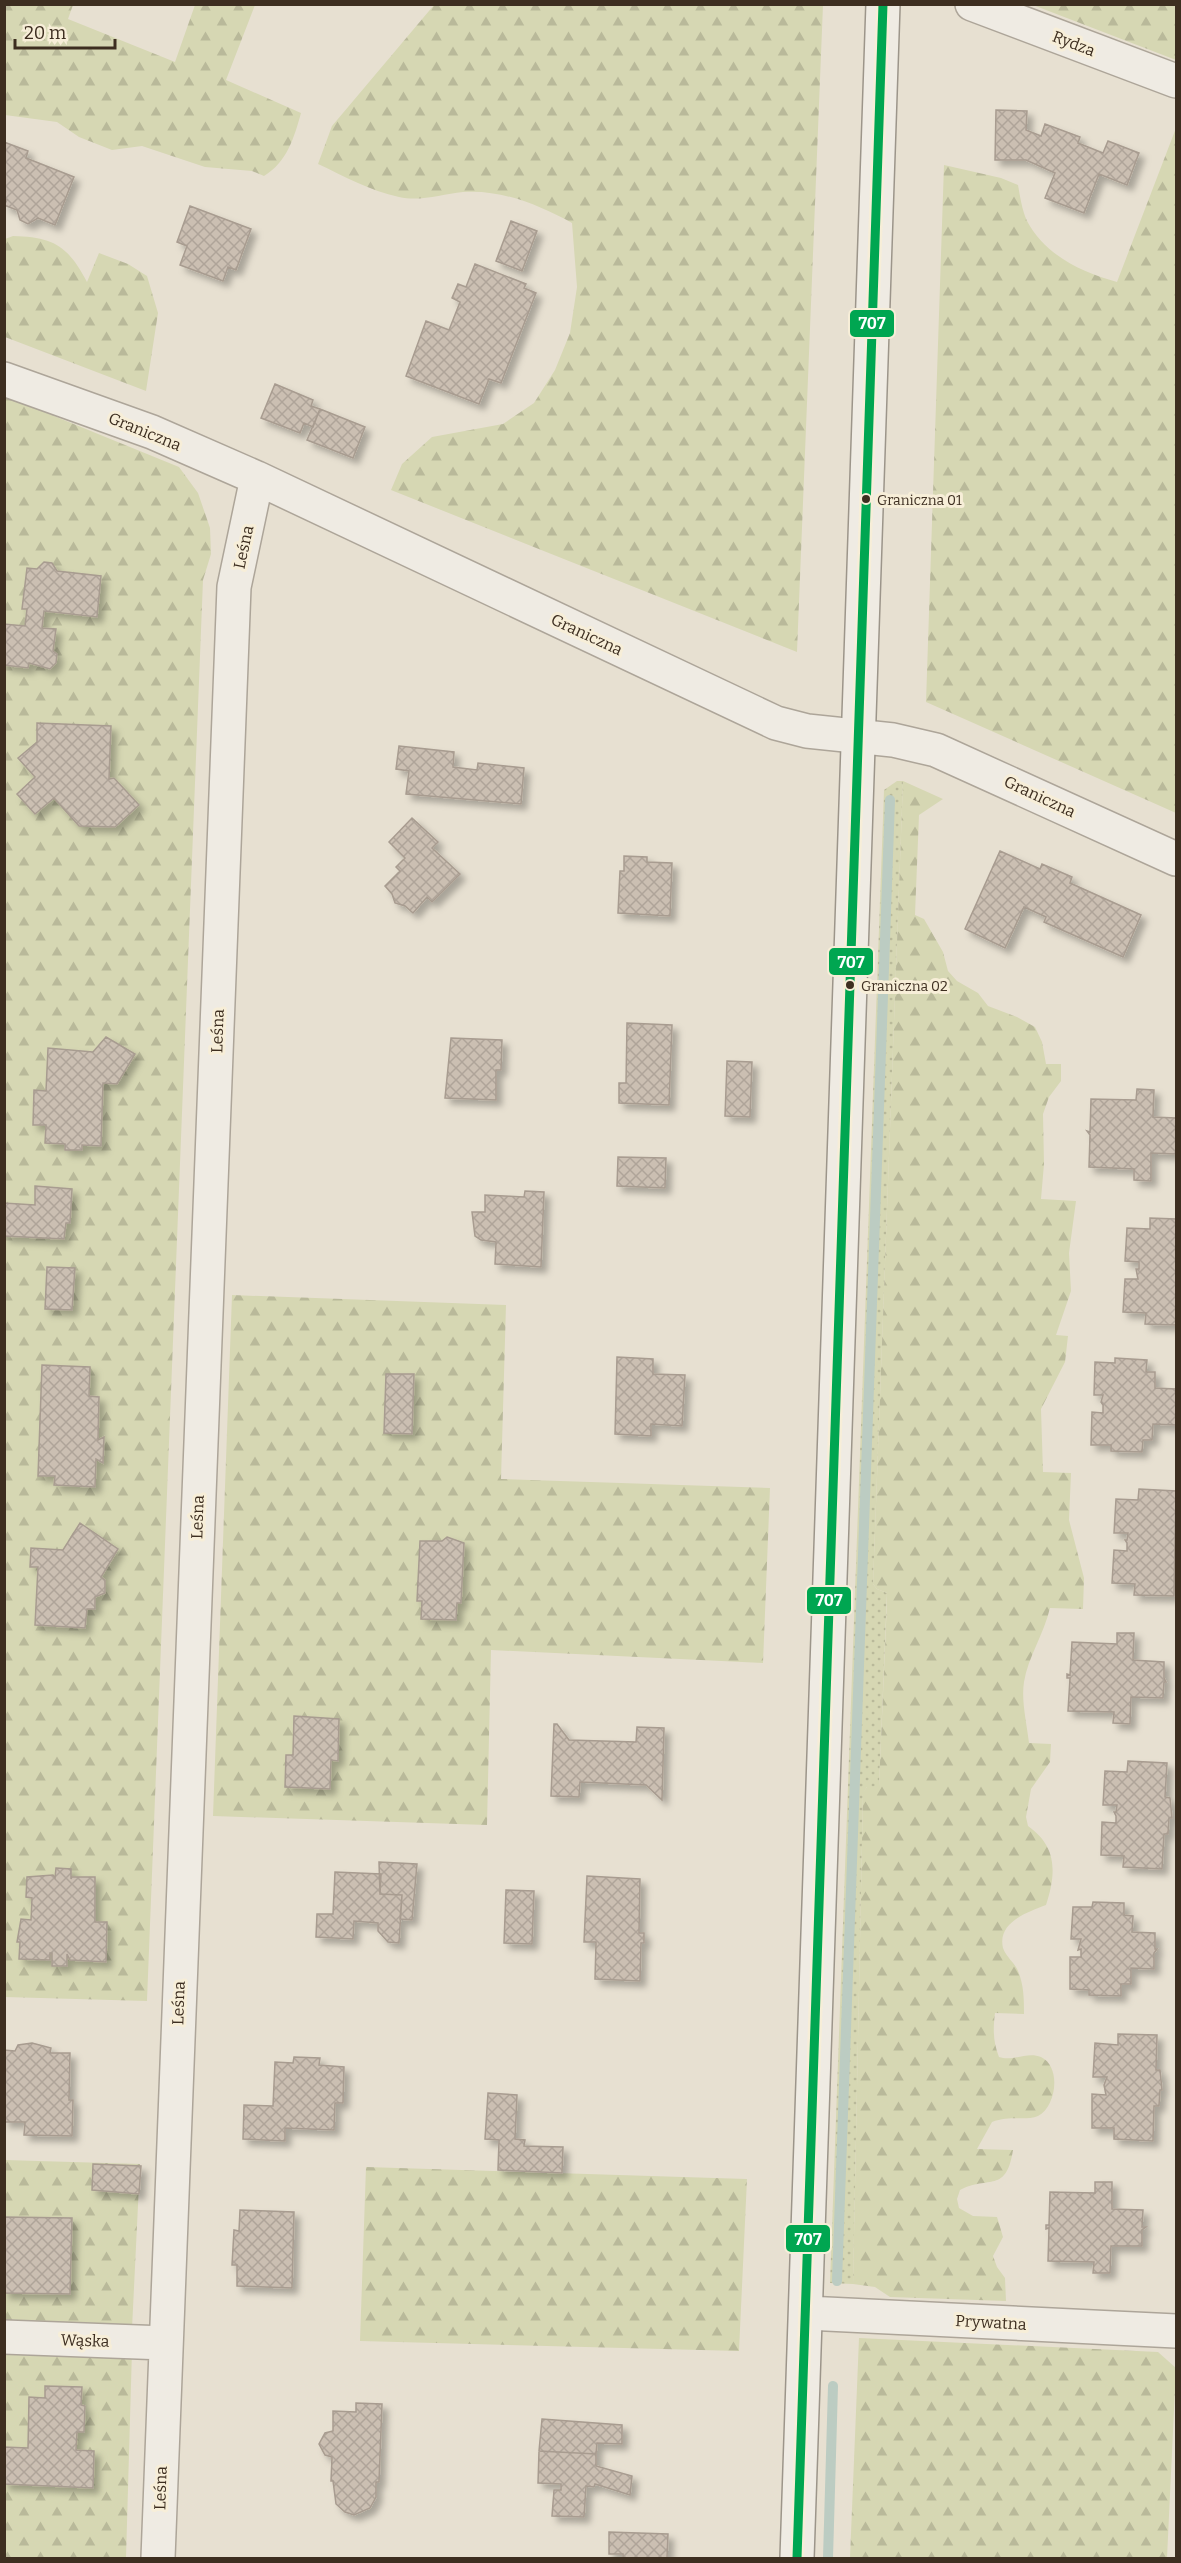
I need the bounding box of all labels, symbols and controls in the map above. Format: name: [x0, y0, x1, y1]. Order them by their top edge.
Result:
scale bar: [15, 12, 116, 50]
text: 20 m: [24, 22, 66, 44]
street label: Rydza: [1050, 27, 1098, 60]
line badge: 707: [849, 309, 895, 338]
text: 707: [858, 314, 886, 333]
street label: Graniczna: [106, 408, 184, 455]
place label: Graniczna 01: [877, 492, 962, 509]
marker: Graniczna 01: [860, 493, 872, 505]
street label: Leśna: [230, 523, 257, 571]
street label: Graniczna: [548, 610, 626, 659]
street label: Graniczna: [1001, 772, 1079, 821]
line badge: 707: [828, 947, 874, 976]
text: 707: [837, 953, 865, 972]
place label: Graniczna 02: [861, 978, 948, 995]
marker: Graniczna 02: [844, 979, 856, 991]
street label: Leśna: [207, 1008, 228, 1053]
street label: Leśna: [187, 1494, 208, 1539]
line badge: 707: [806, 1586, 852, 1615]
text: 707: [815, 1591, 843, 1610]
street label: Leśna: [168, 1980, 189, 2025]
line badge: 707: [785, 2224, 831, 2253]
text: 707: [794, 2230, 822, 2249]
street label: Prywatna: [955, 2311, 1027, 2334]
street label: Wąska: [60, 2330, 110, 2351]
street label: Leśna: [150, 2465, 171, 2510]

